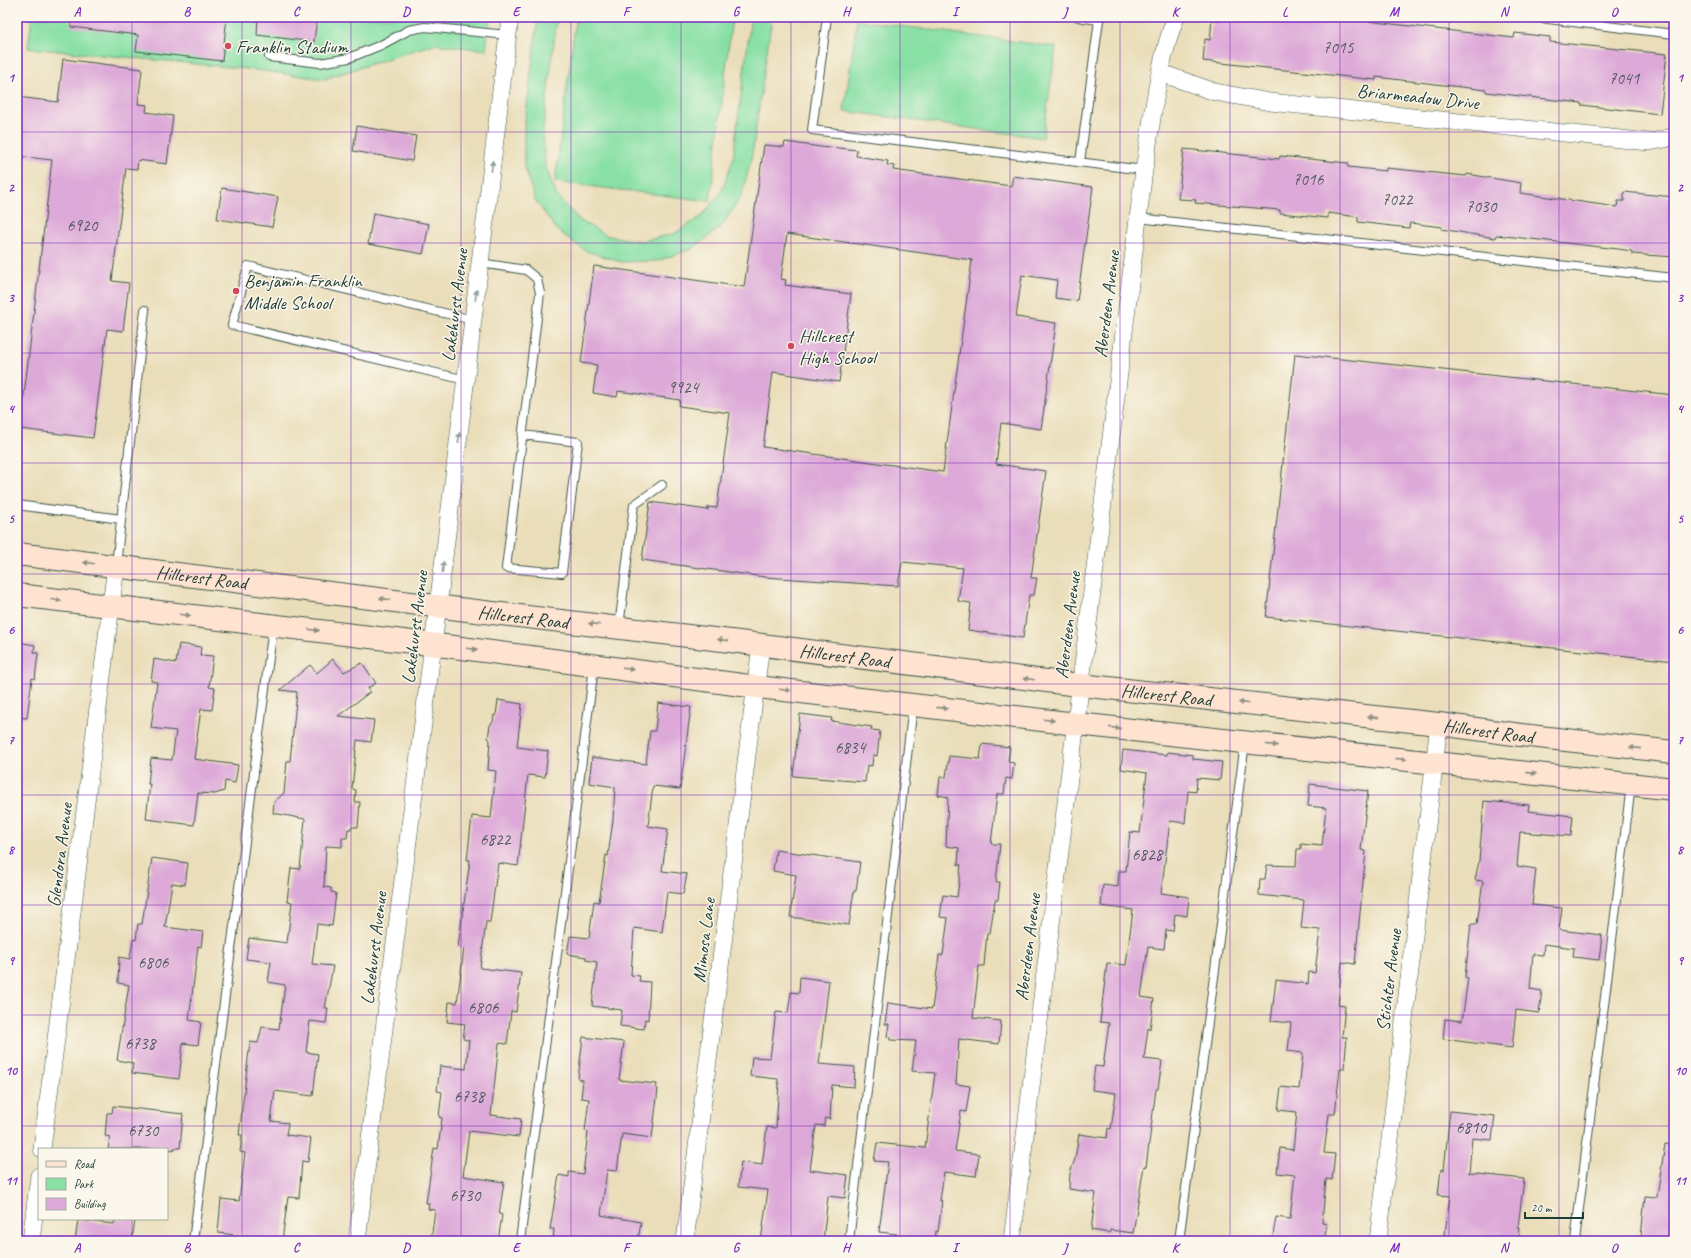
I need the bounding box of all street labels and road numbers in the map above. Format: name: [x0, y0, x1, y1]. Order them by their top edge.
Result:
street label: Briarmeadow Drive: [1356, 79, 1482, 116]
street label: Lakehurst Avenue: [436, 246, 474, 363]
street label: Aberdeen Avenue: [1089, 247, 1126, 359]
street label: Hillcrest Road: [155, 560, 252, 596]
street label: Lakehurst Avenue: [396, 568, 434, 685]
street label: Aberdeen Avenue: [1050, 568, 1087, 680]
street label: Hillcrest Road: [476, 600, 573, 635]
street label: Hillcrest Road: [798, 639, 895, 674]
street label: Hillcrest Road: [1120, 679, 1216, 713]
street label: Hillcrest Road: [1442, 714, 1538, 750]
street label: Glendora Avenue: [42, 800, 78, 908]
street label: Lakehurst Avenue: [355, 889, 393, 1006]
street label: Aberdeen Avenue: [1010, 890, 1047, 1002]
street label: Mimosa Lane: [687, 895, 721, 984]
street label: Stichter Avenue: [1371, 926, 1407, 1032]

